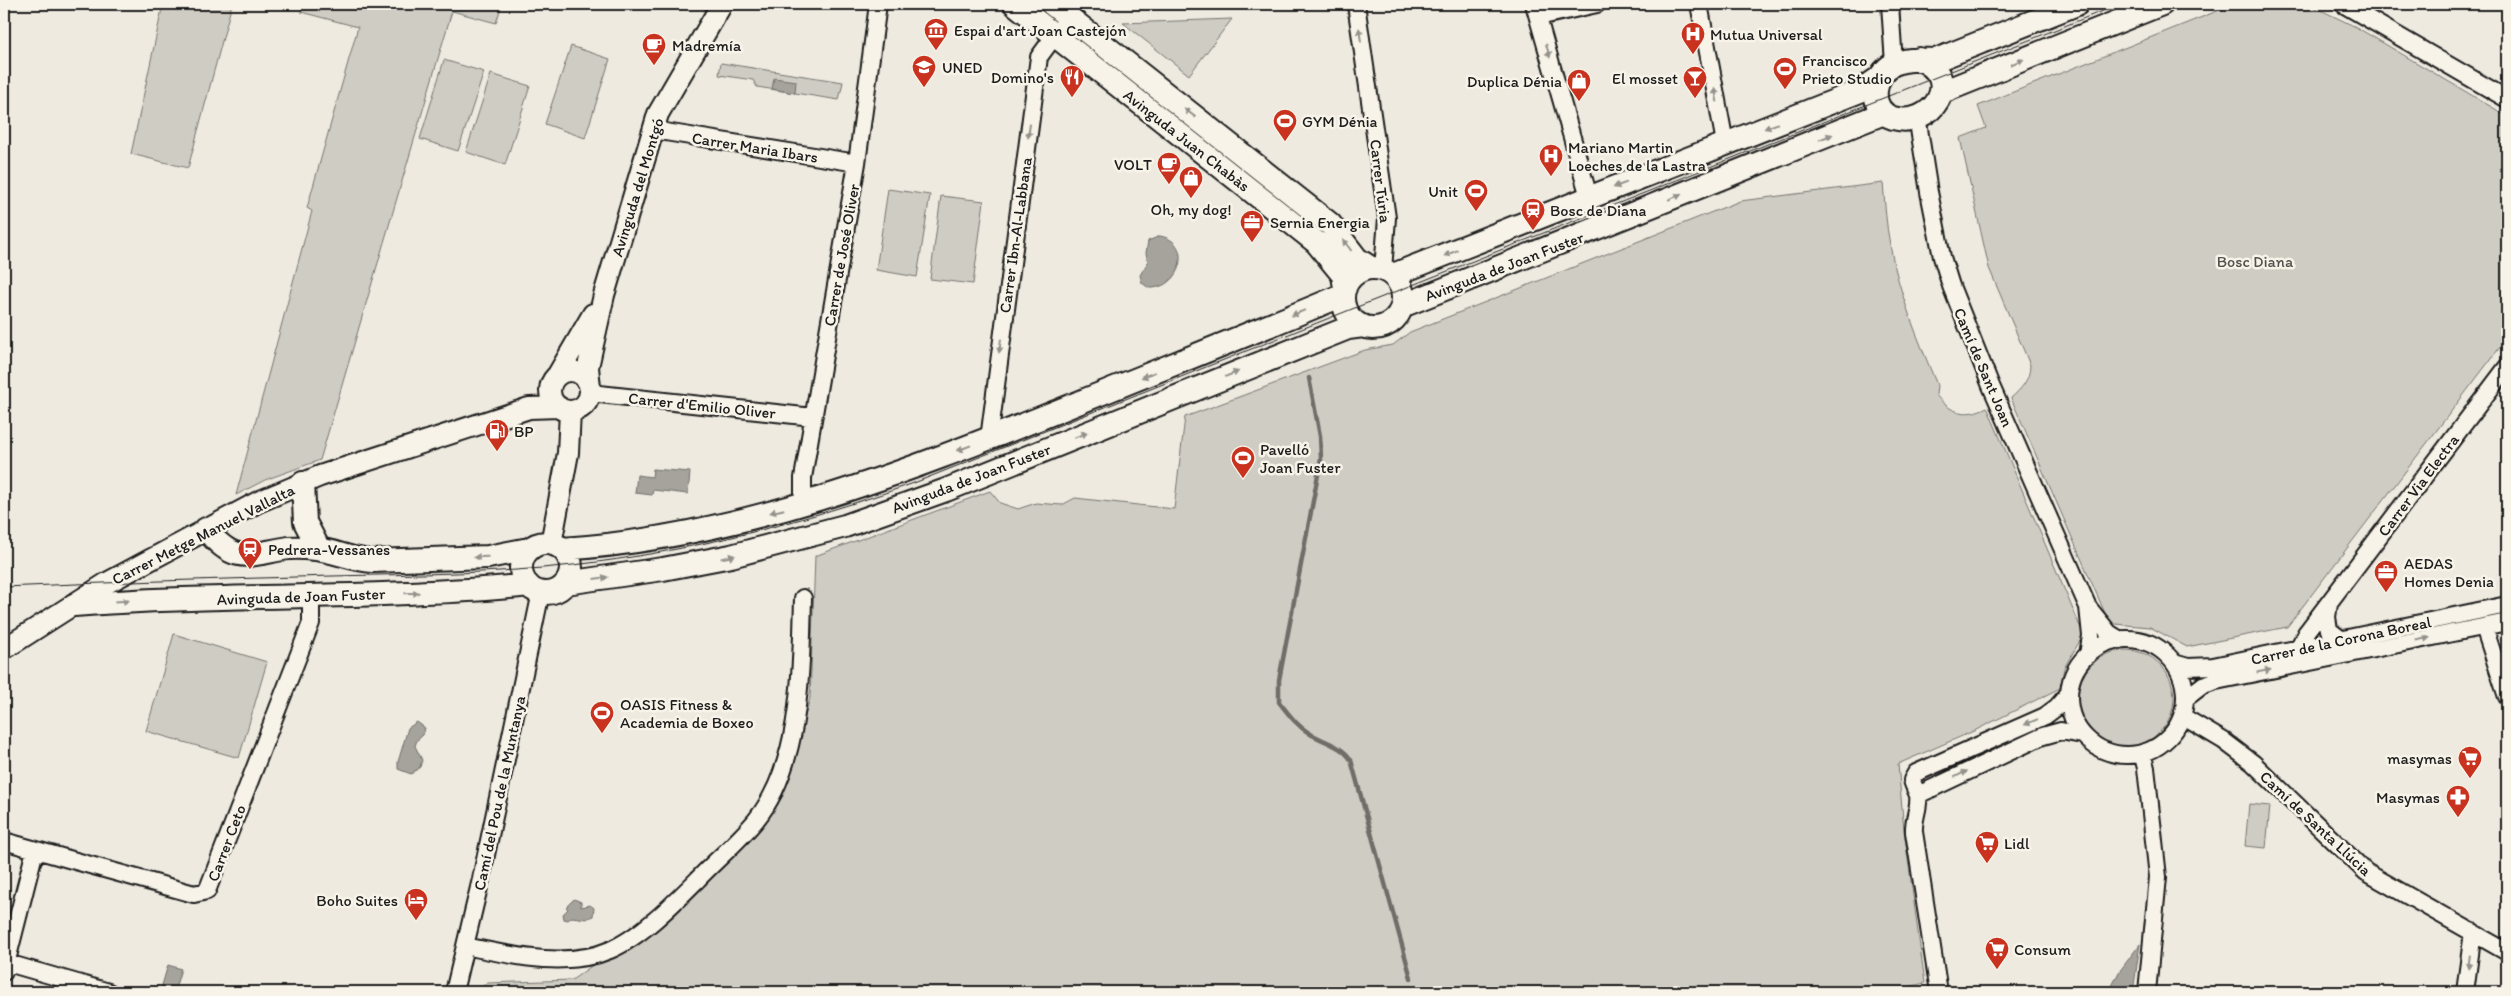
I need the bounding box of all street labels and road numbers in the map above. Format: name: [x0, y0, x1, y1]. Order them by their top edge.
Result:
street label: Avinguda Juan Chabàs: [1120, 85, 1254, 196]
street label: Avinguda del Montgó: [607, 115, 668, 259]
street label: Carrer Maria Ibars: [691, 128, 819, 167]
street label: Carrer Túria: [1366, 138, 1395, 225]
street label: Carrer Ibn-Al-Labbana: [995, 155, 1036, 314]
street label: Carrer de José Oliver: [820, 182, 863, 328]
street label: Avinguda de Joan Fuster: [1422, 227, 1587, 306]
street label: Camí de Sant Joan: [1950, 305, 2017, 430]
street label: Carrer d'Emilio Oliver: [627, 388, 777, 423]
street label: Carrer Via Electra: [2374, 430, 2463, 540]
street label: Avinguda de Joan Fuster: [889, 439, 1054, 518]
street label: Carrer Metge Manuel Vallalta: [109, 480, 298, 589]
street label: Avinguda de Joan Fuster: [216, 584, 386, 609]
street label: Carrer de la Corona Boreal: [2249, 612, 2434, 669]
street label: Camí del Pou de la Muntanya: [470, 693, 530, 892]
street label: Camí de Santa Llúcia: [2256, 767, 2376, 880]
street label: Carrer Ceto: [203, 802, 250, 884]

